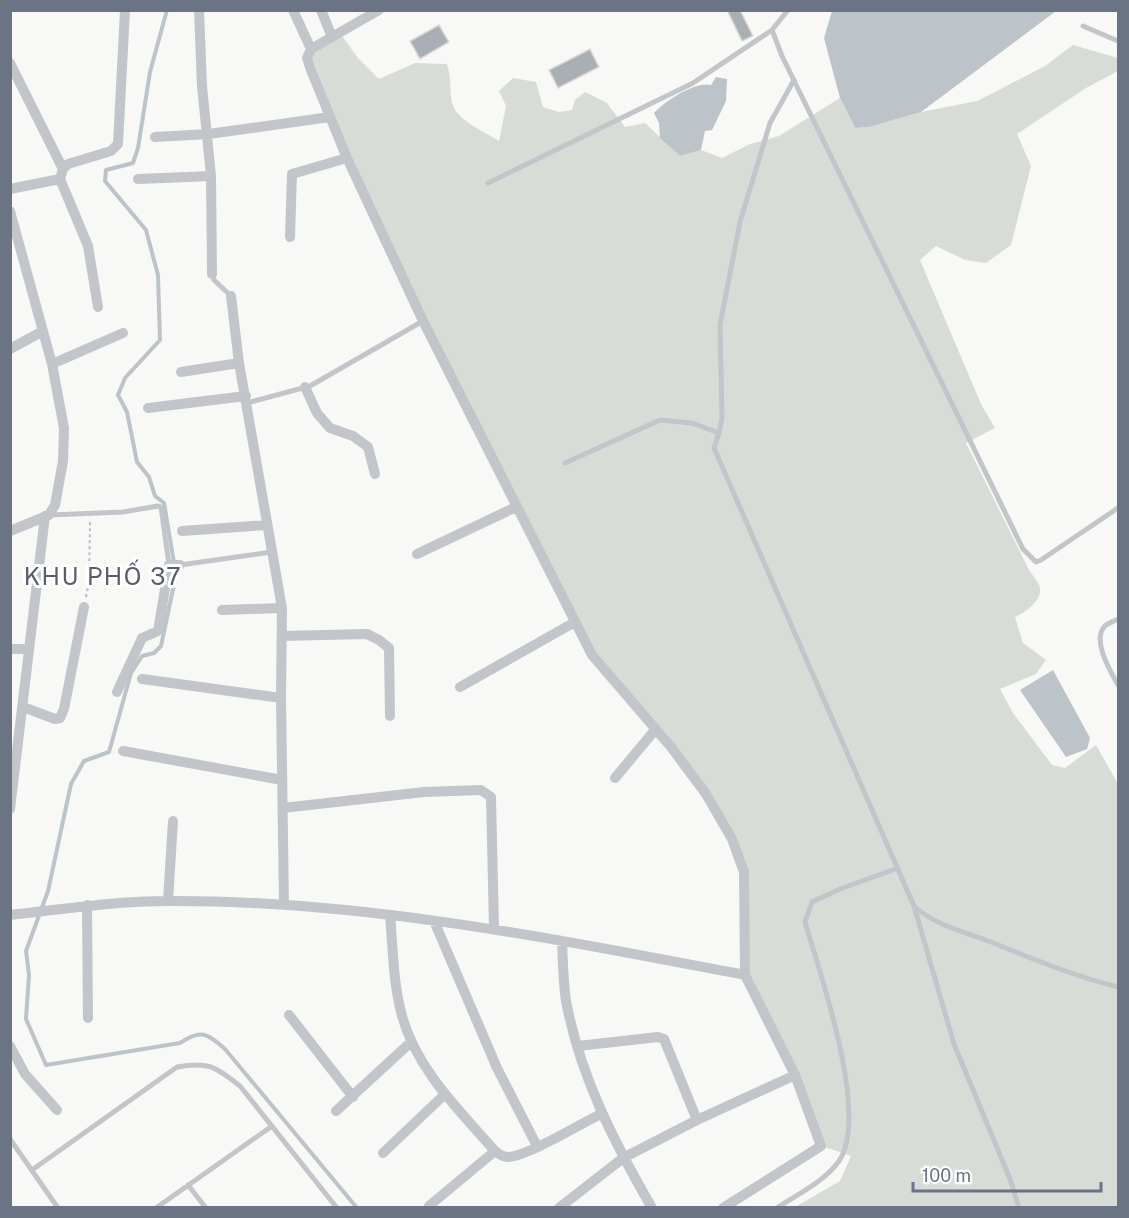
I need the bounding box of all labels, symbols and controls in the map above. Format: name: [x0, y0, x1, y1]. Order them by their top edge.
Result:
district label: KHU PHỐ 37: [24, 559, 182, 590]
scale bar: [913, 1155, 1100, 1193]
text: 100 m: [922, 1165, 971, 1186]

